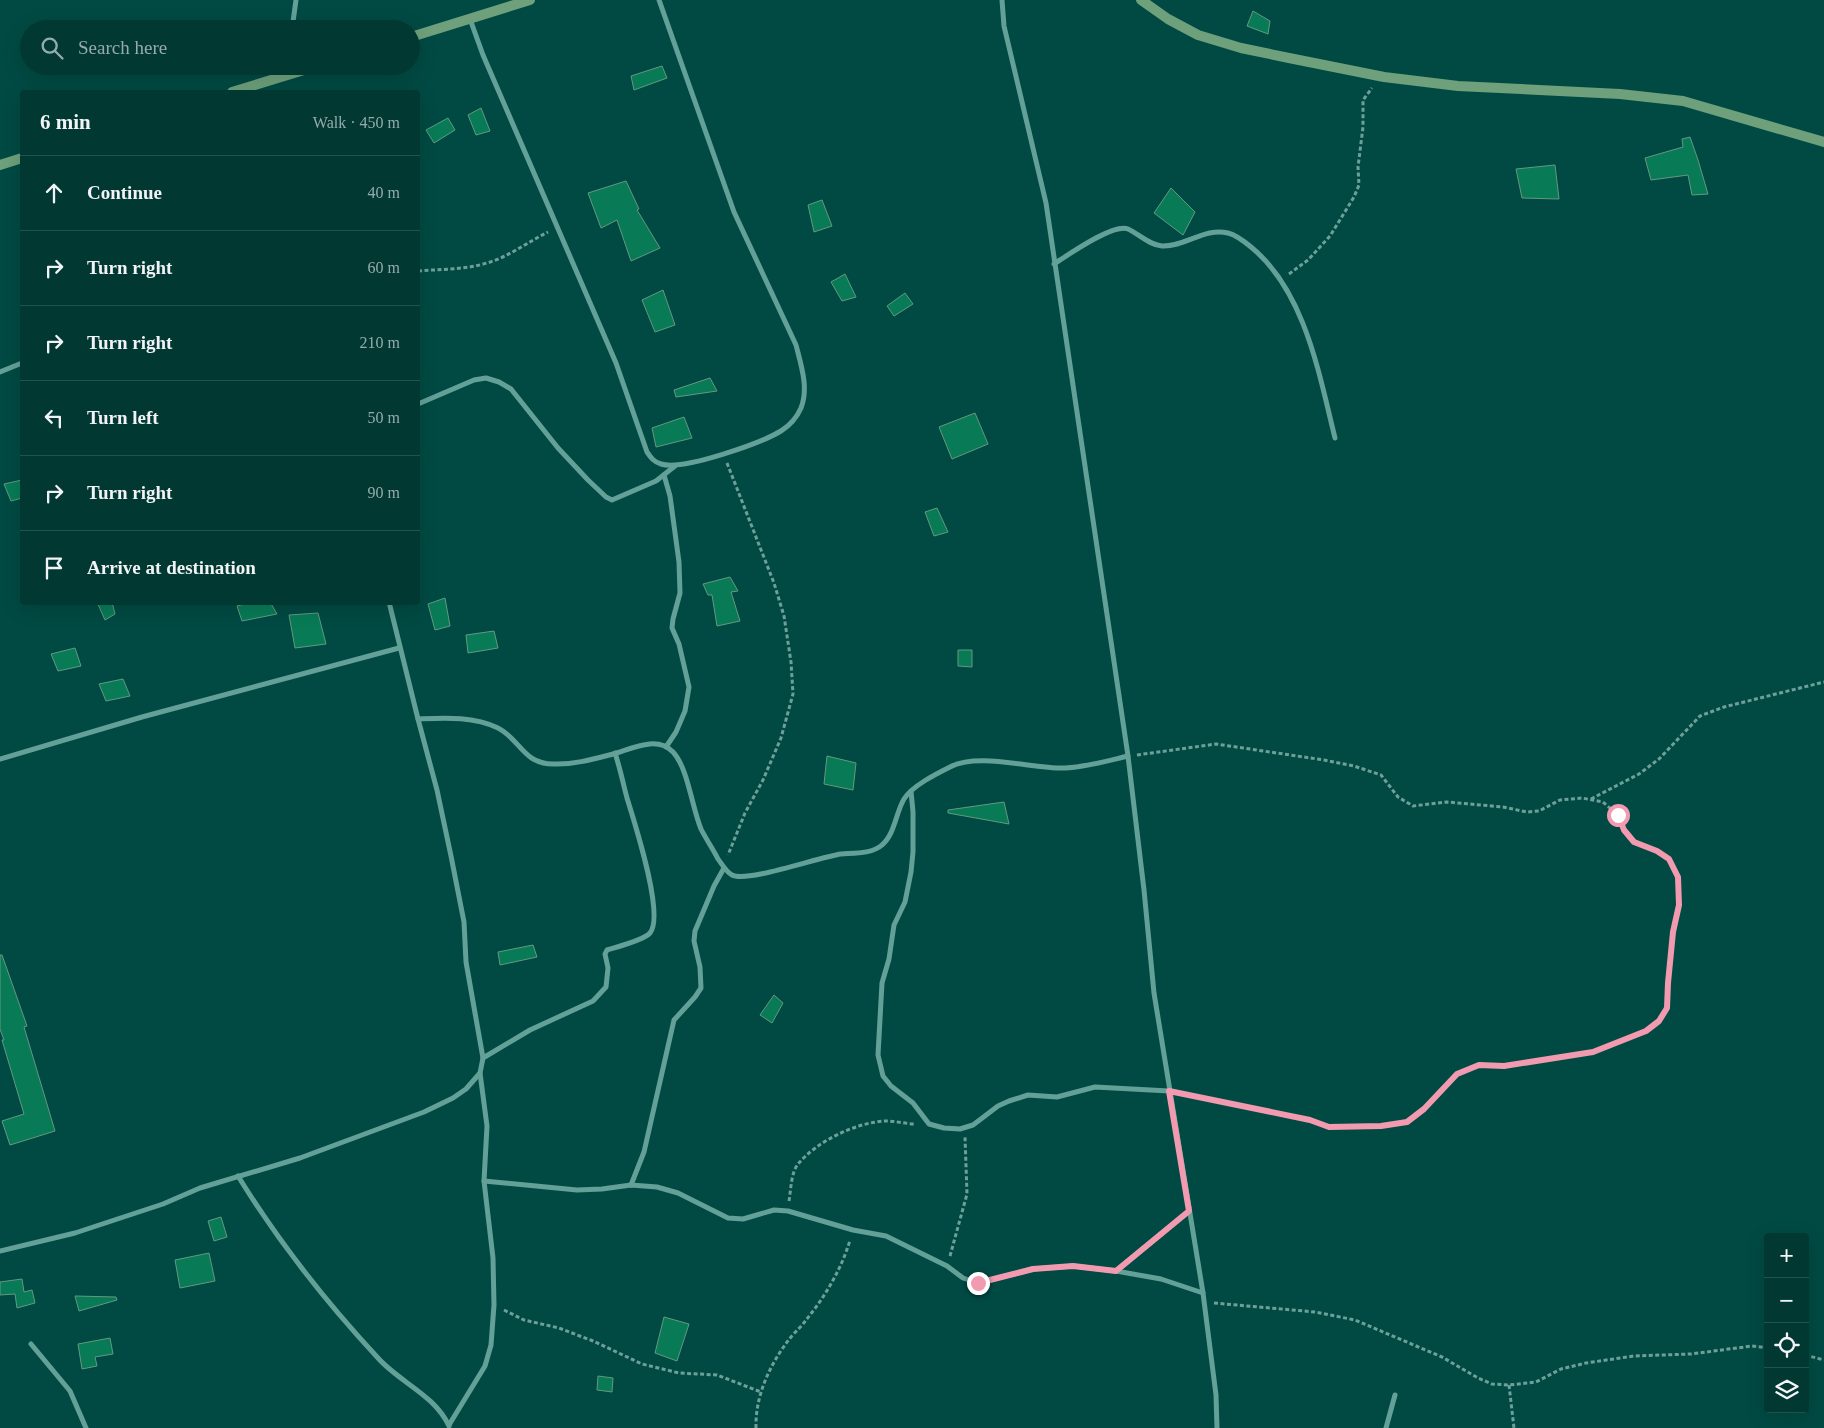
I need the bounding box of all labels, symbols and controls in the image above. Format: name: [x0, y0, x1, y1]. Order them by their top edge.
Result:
search box: [20, 20, 420, 75]
icon: search: [38, 34, 66, 62]
text: Search here: [78, 37, 167, 58]
text: 6 min: [40, 110, 91, 134]
text: Walk · 450 m: [313, 114, 400, 131]
icon: ahead: [40, 179, 68, 207]
text: Continue: [87, 182, 162, 203]
text: 40 m: [368, 184, 400, 201]
icon: right: [40, 254, 68, 282]
text: Turn right: [87, 257, 172, 278]
text: 60 m: [368, 259, 400, 276]
icon: right: [40, 329, 68, 357]
text: Turn right: [87, 332, 172, 353]
text: 210 m: [360, 334, 400, 351]
icon: left: [40, 404, 68, 432]
text: Turn left: [87, 407, 159, 428]
text: 50 m: [368, 409, 400, 426]
icon: right: [40, 479, 68, 507]
text: Turn right: [87, 482, 172, 503]
text: 90 m: [368, 484, 400, 501]
icon: arrive: [40, 554, 68, 582]
text: Arrive at destination: [87, 557, 256, 578]
route start: [1607, 804, 1630, 827]
map controls: [1764, 1233, 1809, 1413]
button: +: [1764, 1233, 1809, 1278]
route end: [967, 1272, 990, 1295]
button: −: [1764, 1278, 1809, 1323]
button: locate: [1764, 1323, 1809, 1368]
button: layers: [1764, 1368, 1809, 1413]

